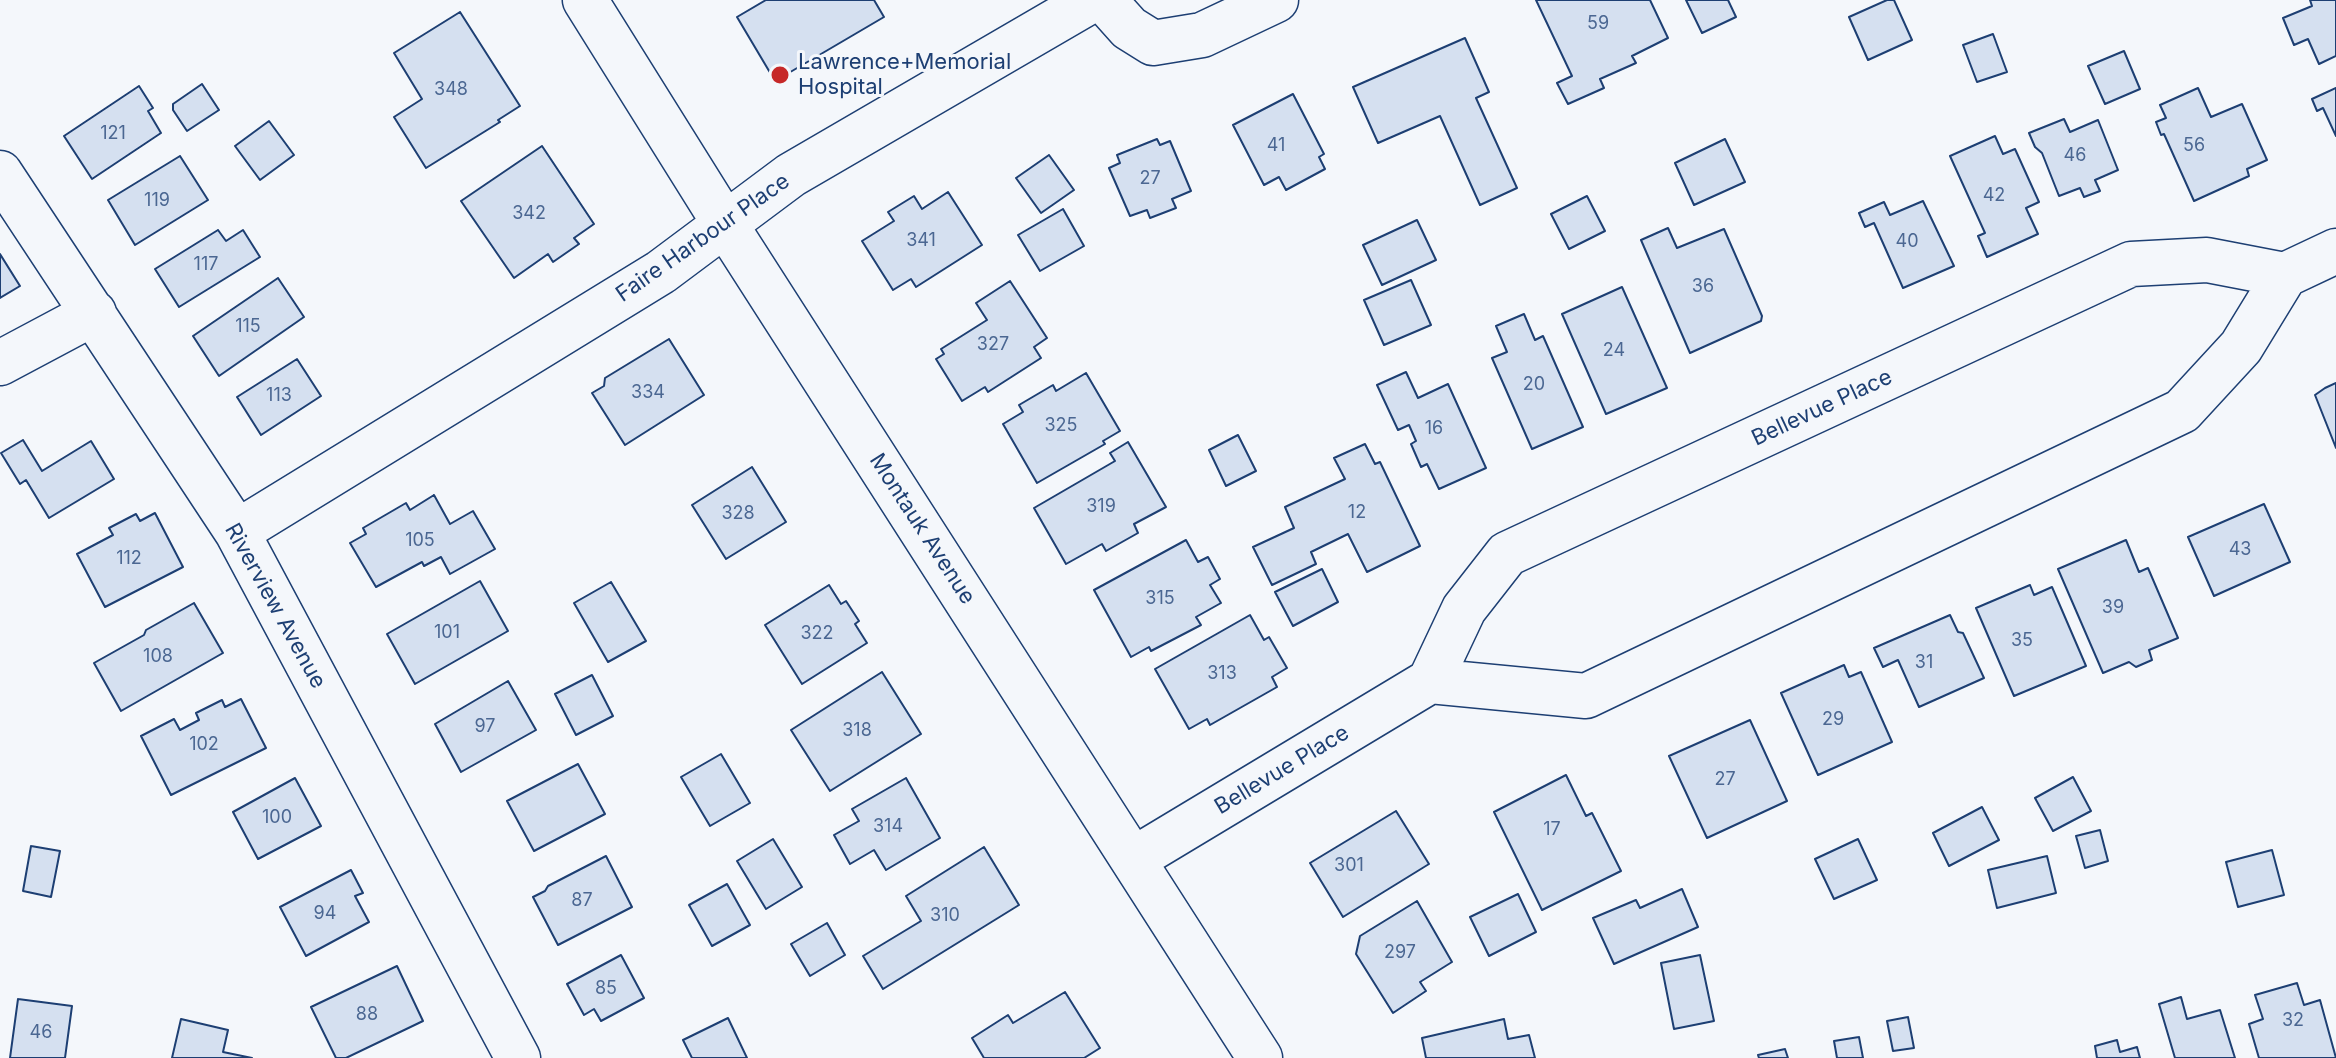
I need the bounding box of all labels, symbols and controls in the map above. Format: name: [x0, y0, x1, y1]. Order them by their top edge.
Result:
house number: 59: [1587, 13, 1609, 35]
place label: Lawrence+Memorial Hospital: [798, 49, 1011, 100]
marker: Lawrence+Memorial Hospital: [769, 64, 791, 86]
house number: 348: [434, 79, 468, 101]
house number: 121: [100, 123, 126, 145]
house number: 41: [1267, 135, 1285, 157]
house number: 56: [2183, 135, 2205, 157]
house number: 46: [2064, 145, 2086, 167]
street label: Faire Harbour Place: [611, 168, 795, 308]
house number: 27: [1139, 168, 1161, 190]
house number: 42: [1983, 185, 2005, 207]
house number: 119: [144, 190, 170, 212]
house number: 342: [512, 203, 546, 225]
house number: 341: [906, 230, 936, 252]
house number: 40: [1896, 231, 1918, 253]
house number: 117: [194, 254, 218, 276]
house number: 36: [1692, 276, 1714, 298]
house number: 115: [235, 316, 261, 338]
house number: 327: [977, 334, 1009, 356]
house number: 24: [1603, 340, 1625, 362]
street label: Bellevue Place: [1748, 364, 1896, 452]
house number: 20: [1523, 374, 1545, 396]
house number: 334: [631, 382, 665, 404]
house number: 113: [266, 385, 292, 407]
house number: 325: [1044, 415, 1078, 437]
house number: 16: [1425, 418, 1443, 440]
street label: Montauk Avenue: [863, 449, 981, 609]
house number: 319: [1086, 496, 1116, 518]
house number: 12: [1348, 502, 1366, 524]
house number: 328: [721, 503, 755, 525]
street label: Riverview Avenue: [219, 519, 331, 693]
house number: 105: [405, 530, 435, 552]
house number: 43: [2229, 539, 2251, 561]
house number: 112: [116, 548, 142, 570]
house number: 315: [1145, 588, 1175, 610]
house number: 39: [2102, 597, 2124, 619]
house number: 101: [434, 622, 460, 644]
house number: 322: [800, 623, 834, 645]
house number: 35: [2011, 630, 2033, 652]
house number: 108: [143, 646, 173, 668]
house number: 31: [1915, 652, 1933, 674]
house number: 313: [1207, 663, 1237, 685]
house number: 29: [1822, 709, 1844, 731]
house number: 97: [475, 716, 495, 738]
house number: 318: [842, 720, 872, 742]
street label: Bellevue Place: [1210, 720, 1354, 820]
house number: 102: [189, 734, 219, 756]
house number: 27: [1714, 769, 1736, 791]
house number: 100: [262, 807, 292, 829]
house number: 314: [873, 816, 903, 838]
house number: 17: [1543, 819, 1561, 841]
house number: 301: [1334, 855, 1364, 877]
house number: 87: [571, 890, 593, 912]
house number: 94: [314, 903, 336, 925]
house number: 310: [930, 905, 960, 927]
house number: 297: [1384, 942, 1416, 964]
house number: 85: [595, 978, 617, 1000]
house number: 88: [356, 1004, 378, 1026]
house number: 32: [2282, 1010, 2304, 1032]
house number: 46: [30, 1022, 52, 1044]

